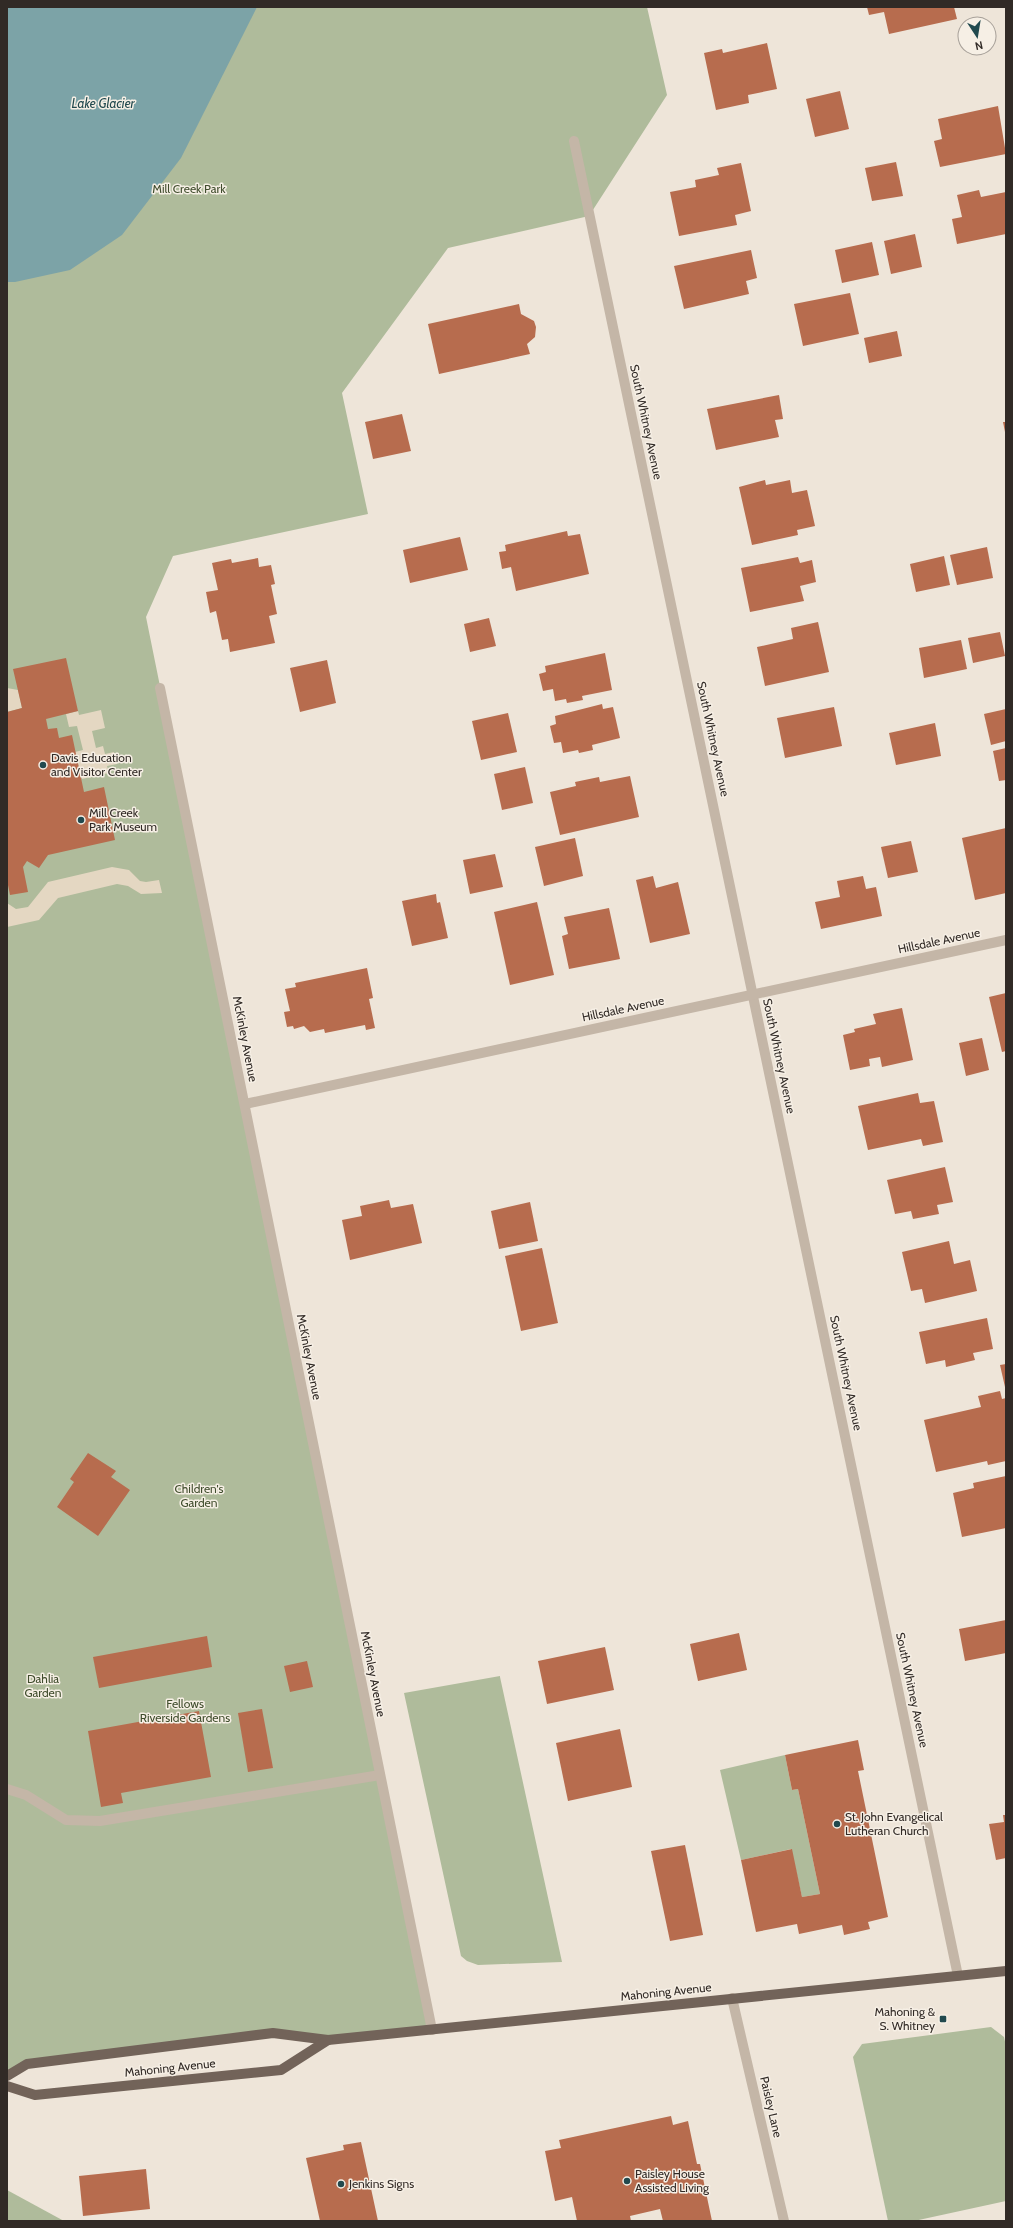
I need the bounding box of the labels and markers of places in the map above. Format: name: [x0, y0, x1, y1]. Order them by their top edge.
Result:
place label: Davis Education and Visitor Center: [51, 750, 142, 779]
marker: Davis Education and Visitor Center: [38, 760, 48, 770]
place label: Mill Creek Park Museum: [89, 805, 157, 834]
marker: Mill Creek Park Museum: [76, 815, 86, 825]
place label: St. John Evangelical Lutheran Church: [845, 1809, 943, 1838]
marker: St. John Evangelical Lutheran Church: [832, 1819, 842, 1829]
place label: Mahoning & S. Whitney: [874, 2004, 936, 2033]
marker: Mahoning & S. Whitney: [938, 2014, 948, 2024]
place label: Paisley House Assisted Living: [635, 2166, 710, 2195]
place label: Jenkins Signs: [348, 2176, 414, 2191]
marker: Paisley House Assisted Living: [622, 2176, 632, 2186]
marker: Jenkins Signs: [336, 2179, 346, 2189]

